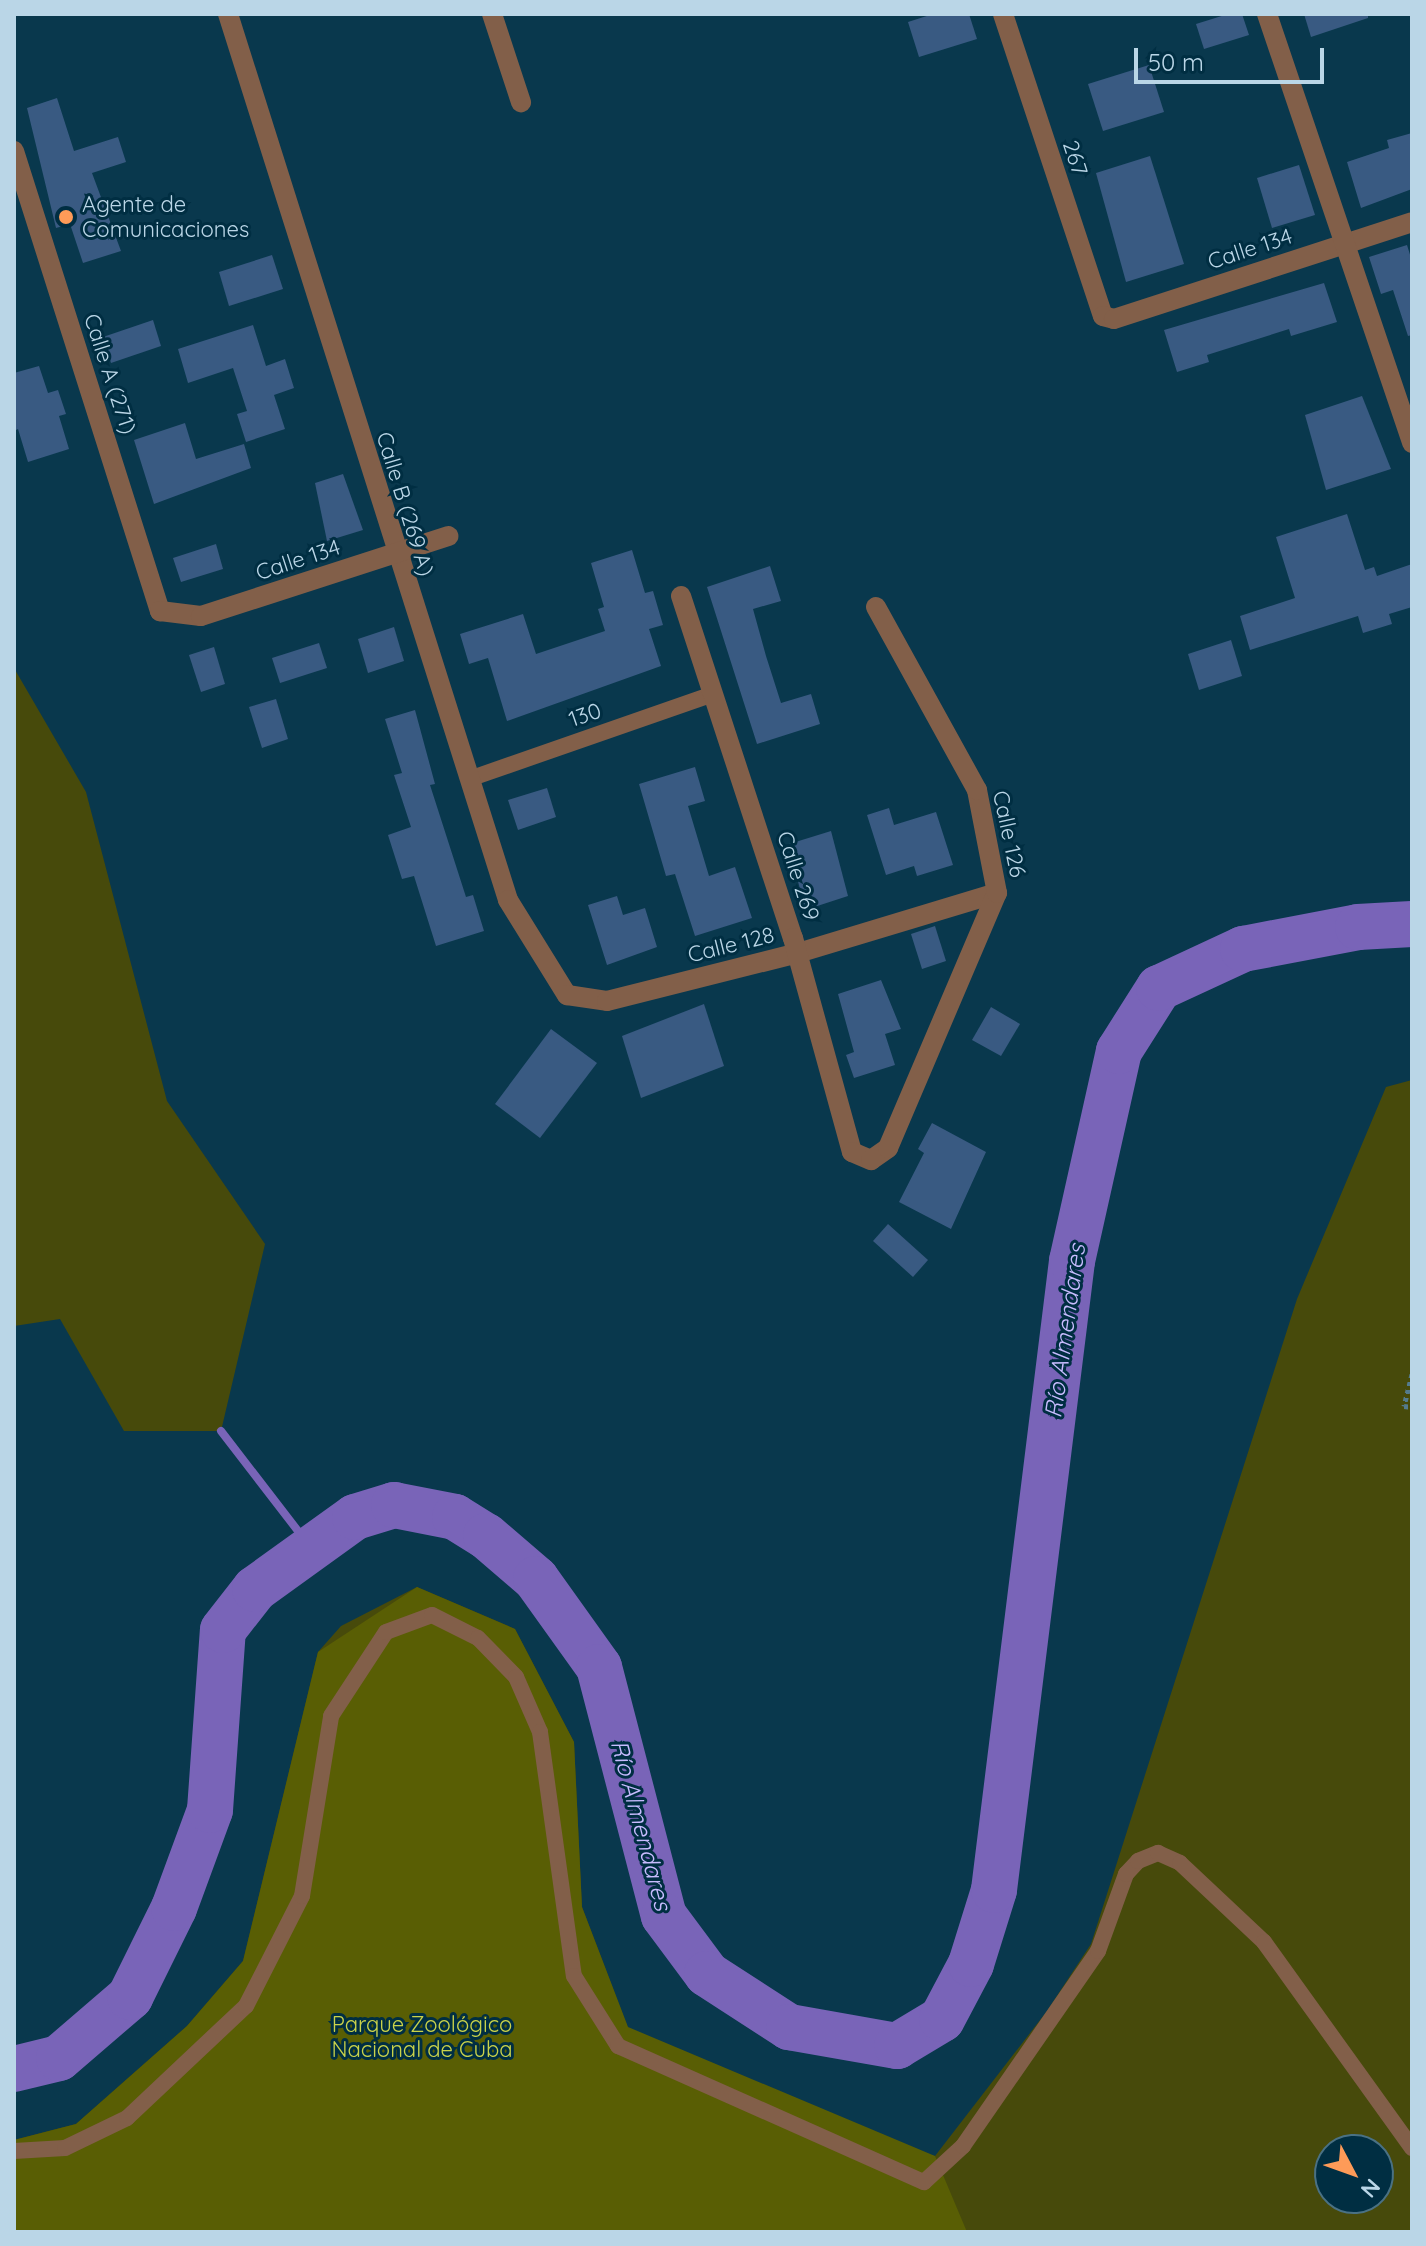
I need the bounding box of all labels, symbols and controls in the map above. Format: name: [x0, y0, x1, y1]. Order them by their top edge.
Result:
scale bar: [1138, 32, 1328, 82]
text: 50 m: [1148, 47, 1204, 77]
street label: 267: [1057, 137, 1093, 179]
place label: Agente de Comunicaciones: [82, 191, 249, 242]
marker: Agente de Comunicaciones: [57, 208, 75, 226]
street label: Calle 134: [1204, 223, 1296, 275]
street label: Calle A (271): [78, 310, 142, 438]
street label: Calle B (269 A): [371, 429, 439, 579]
street label: Calle 134: [252, 534, 344, 586]
street label: 130: [565, 697, 605, 733]
street label: Calle 126: [987, 788, 1031, 880]
street label: Calle 269: [771, 828, 825, 924]
street label: Calle 128: [685, 922, 777, 968]
water label: Río Almendares: [1039, 1242, 1091, 1420]
water label: Río Almendares: [604, 1737, 678, 1913]
park label: Parque Zoológico Nacional de Cuba: [331, 2011, 513, 2062]
north arrow: [1314, 2134, 1394, 2214]
text: N: [1355, 2173, 1386, 2204]

